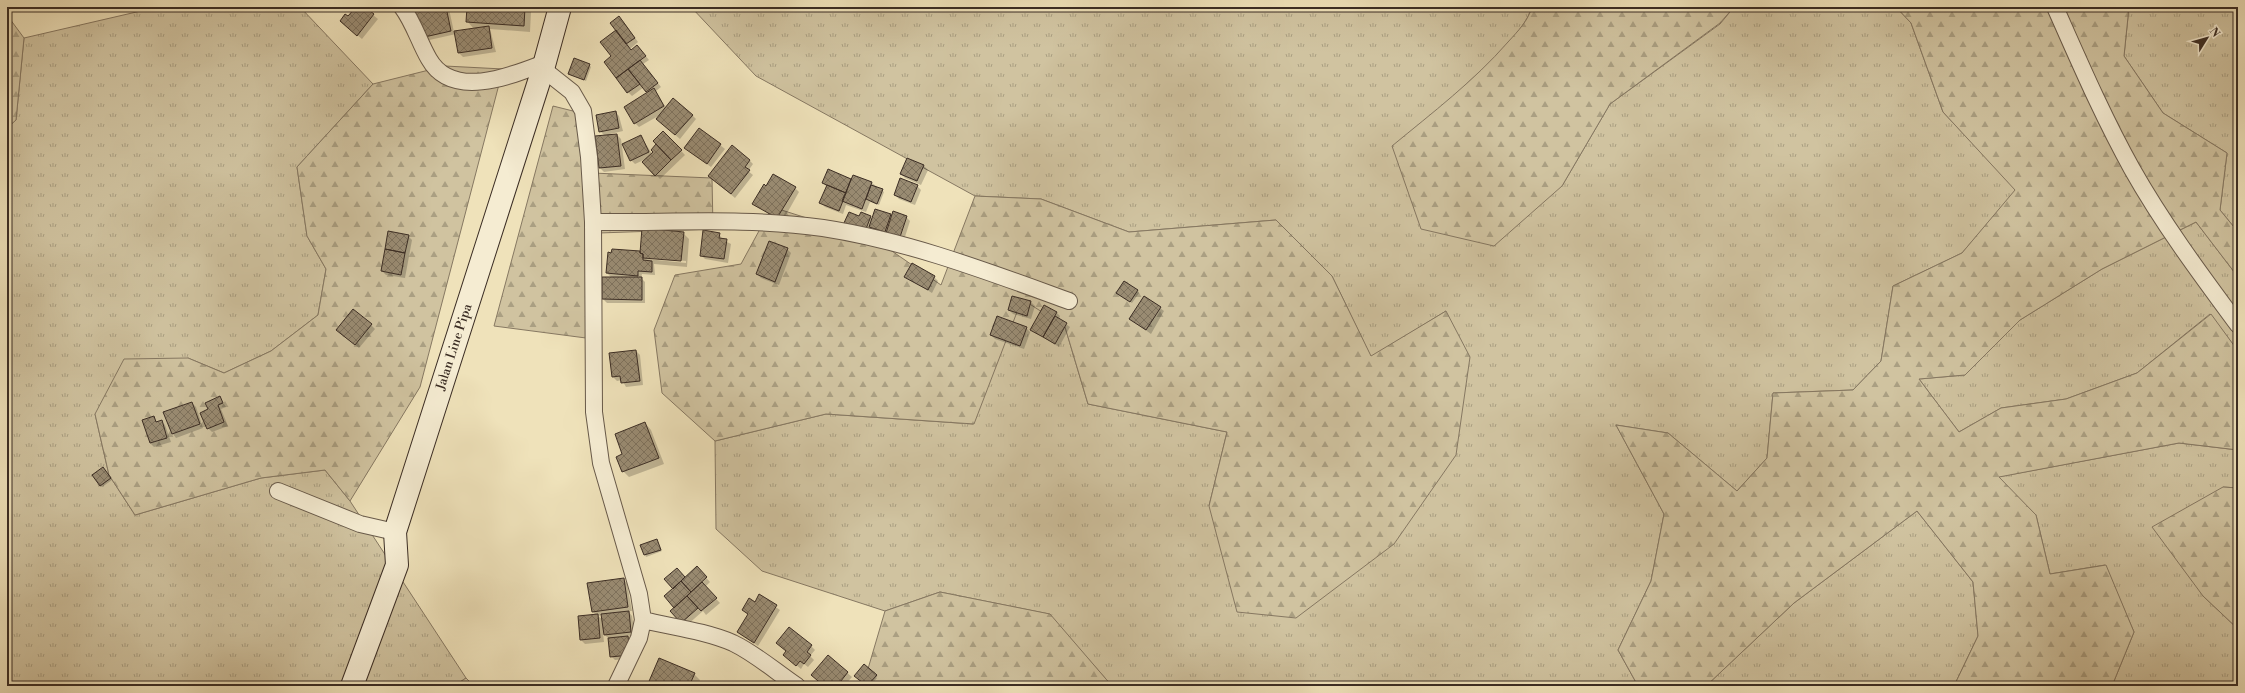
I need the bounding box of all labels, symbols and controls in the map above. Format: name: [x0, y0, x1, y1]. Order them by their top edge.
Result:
north arrow: [2187, 18, 2227, 58]
text: N: [2206, 25, 2223, 41]
street label: Jalan Line Pipa: [432, 301, 476, 393]

